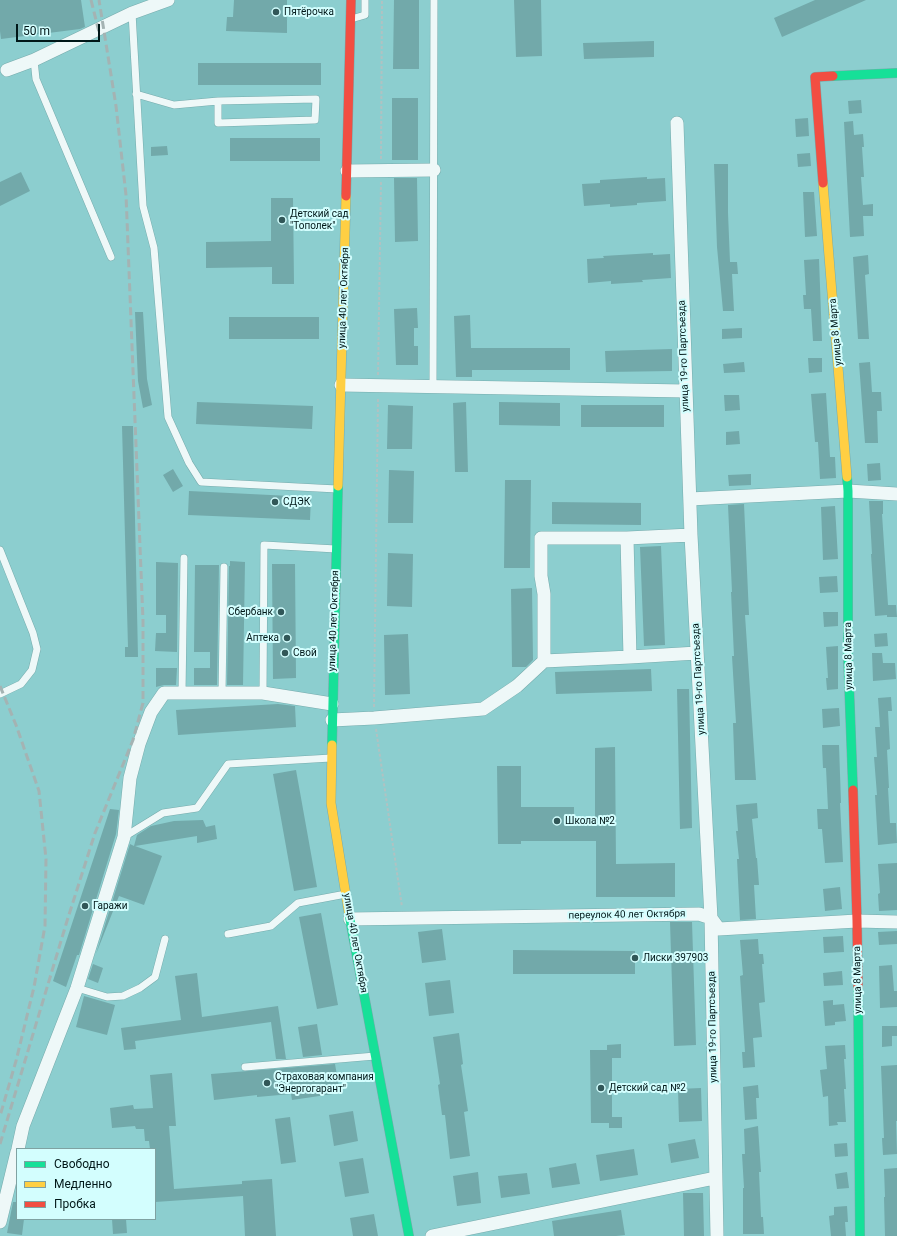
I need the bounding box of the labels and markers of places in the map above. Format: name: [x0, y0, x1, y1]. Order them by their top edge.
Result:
place label: Пятёрочка: [284, 6, 334, 18]
marker: Пятёрочка: [271, 7, 281, 17]
place label: Детский сад "Тополек": [290, 208, 349, 232]
marker: Детский сад "Тополек": [277, 215, 287, 225]
place label: СДЭК: [283, 496, 310, 508]
marker: СДЭК: [270, 497, 280, 507]
place label: Сбербанк: [228, 606, 273, 618]
marker: Сбербанк: [276, 607, 286, 617]
place label: Аптека: [246, 632, 279, 644]
marker: Аптека: [282, 633, 292, 643]
place label: Свой: [293, 647, 317, 659]
marker: Свой: [280, 648, 290, 658]
place label: Школа №2: [565, 815, 615, 827]
marker: Школа №2: [552, 816, 562, 826]
place label: Гаражи: [93, 900, 127, 912]
marker: Гаражи: [80, 901, 90, 911]
place label: Лиски 397903: [643, 952, 708, 964]
marker: Лиски 397903: [630, 953, 640, 963]
place label: Страховая компания "Энергогарант": [275, 1071, 374, 1094]
marker: Страховая компания "Энергогарант": [262, 1078, 272, 1088]
place label: Детский сад №2: [609, 1082, 686, 1094]
marker: Детский сад №2: [596, 1083, 606, 1093]

